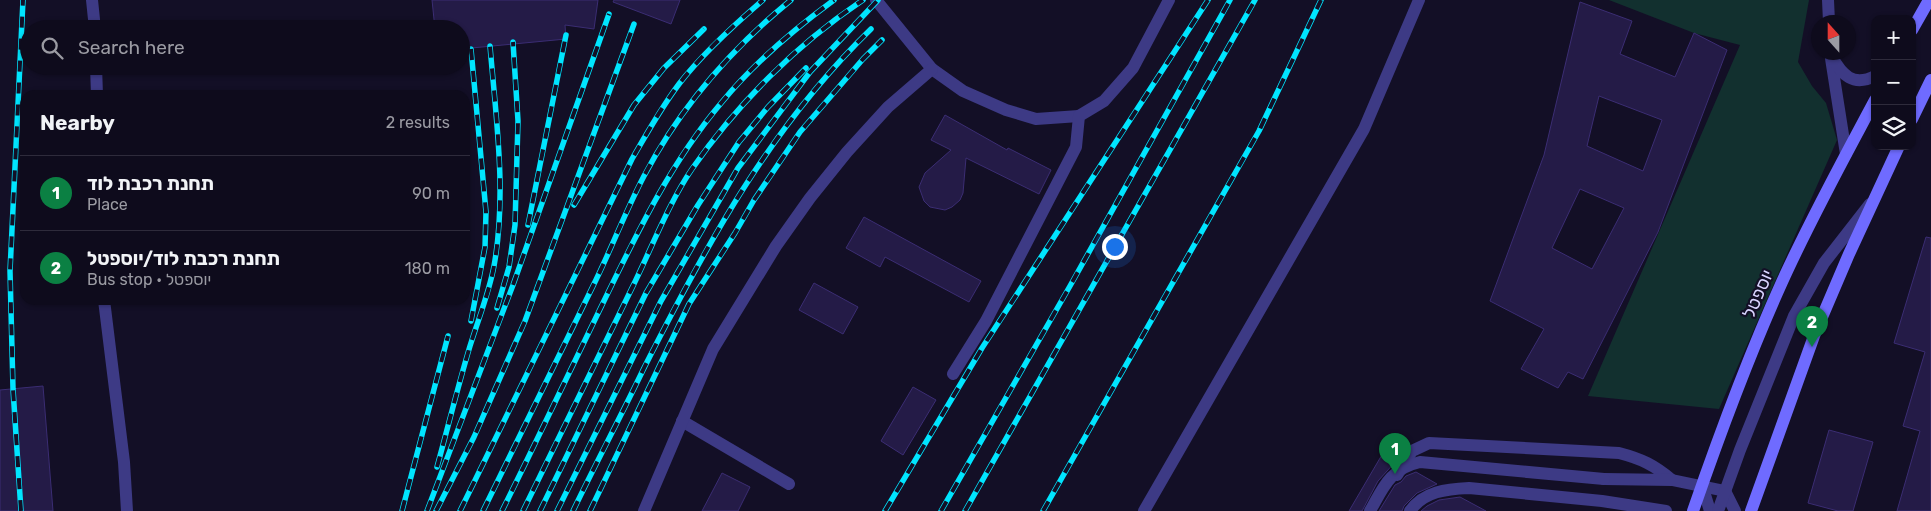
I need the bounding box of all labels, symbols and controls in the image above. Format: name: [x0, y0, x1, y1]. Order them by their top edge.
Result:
north arrow: [1811, 15, 1856, 60]
map controls: [1871, 15, 1916, 150]
button: +: [1871, 15, 1916, 60]
search box: [20, 20, 470, 75]
icon: search: [38, 34, 66, 62]
text: Search here: [78, 36, 185, 59]
button: −: [1871, 60, 1916, 105]
button: layers: [1871, 105, 1916, 150]
text: Nearby: [40, 110, 115, 135]
text: 2 results: [386, 113, 450, 132]
text: תחנת רכבת לוד: [87, 172, 214, 195]
text: 1: [52, 184, 60, 203]
text: 90 m: [412, 184, 450, 203]
text: Place: [87, 195, 128, 214]
your location: [1102, 234, 1128, 260]
text: תחנת רכבת לוד/יוספטל: [87, 247, 280, 270]
text: 2: [51, 259, 61, 278]
text: 180 m: [405, 259, 450, 278]
street label: יוספטל: [1738, 266, 1778, 322]
text: Bus stop · יוספטל: [87, 270, 211, 289]
pin: 2: [1796, 306, 1828, 347]
pin: 1: [1379, 433, 1411, 474]

